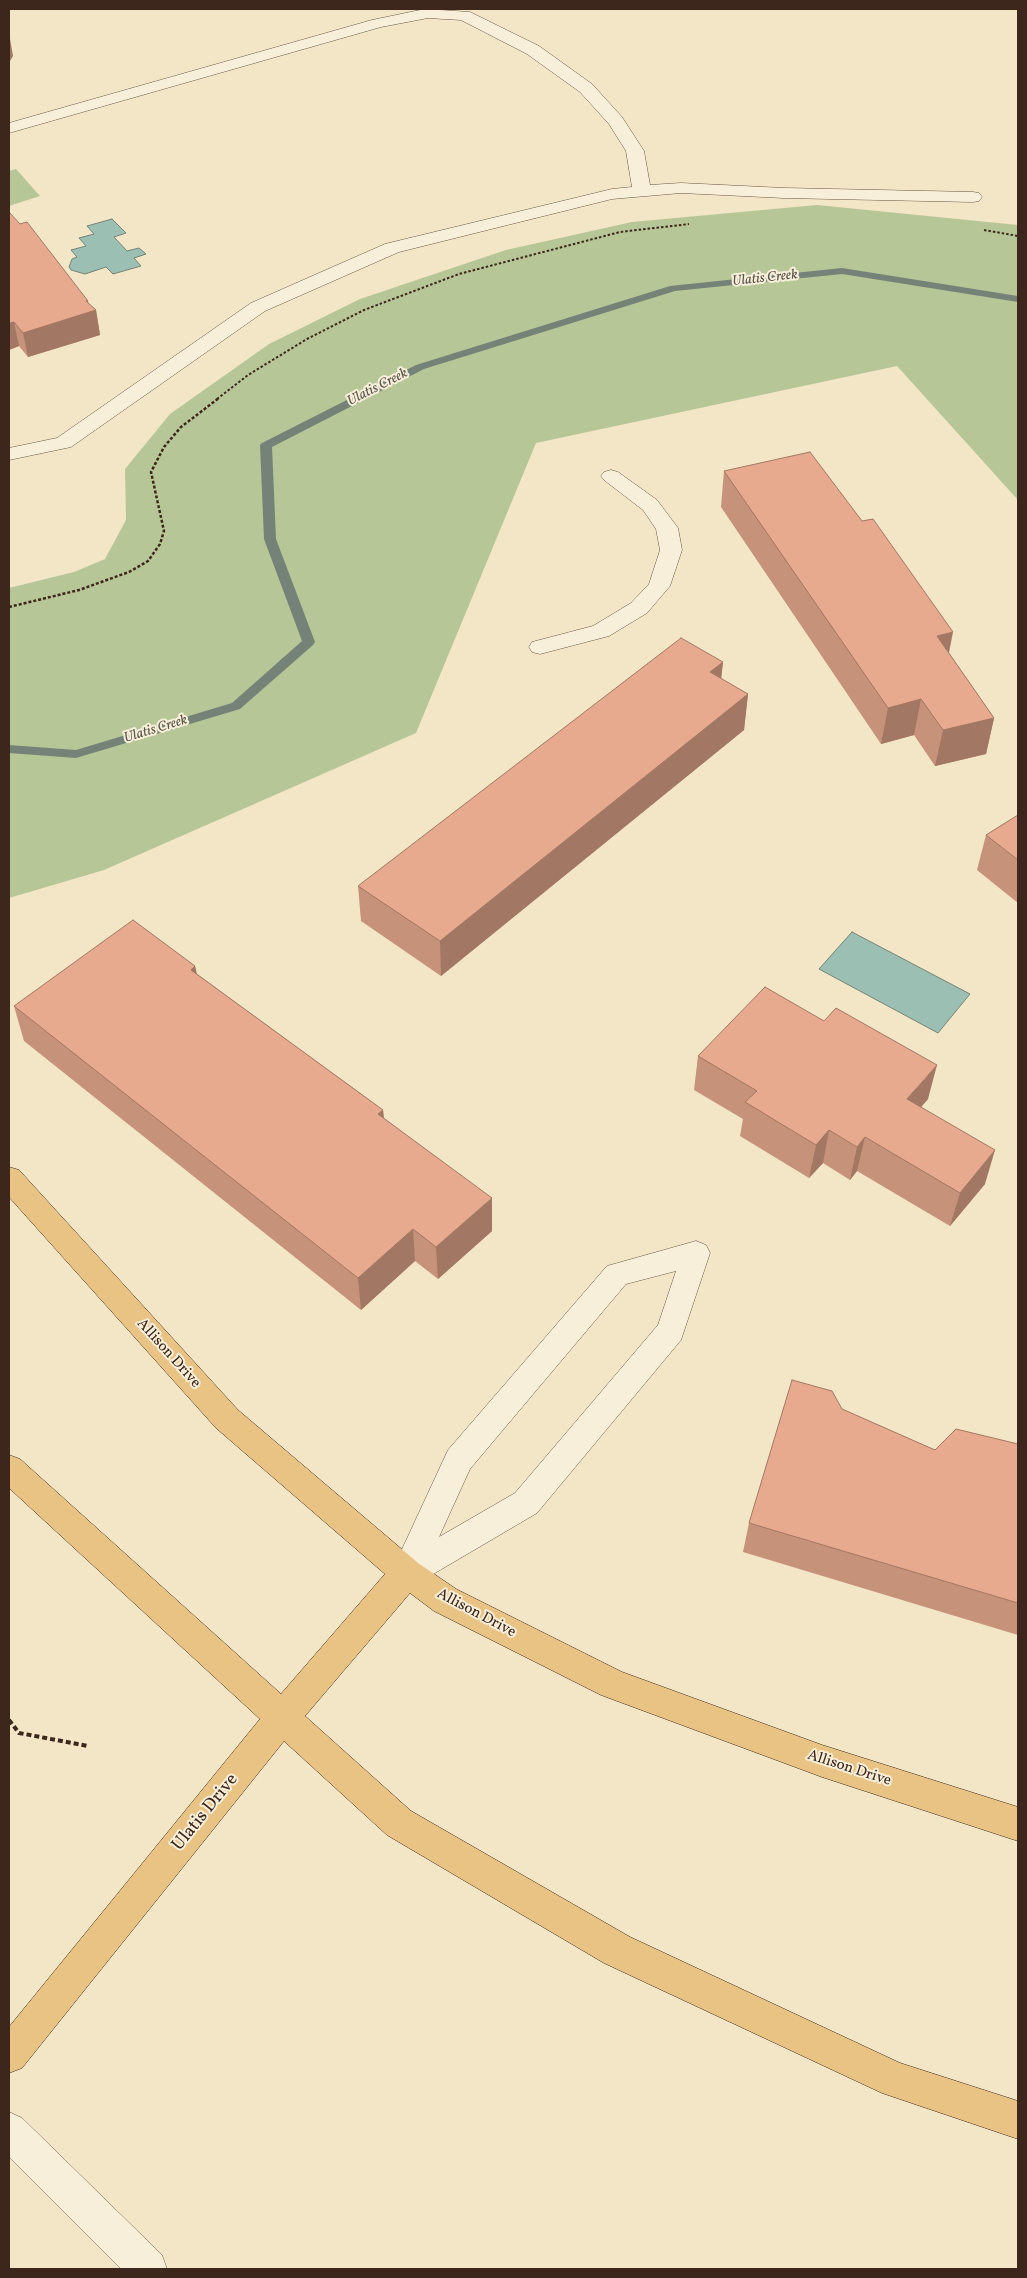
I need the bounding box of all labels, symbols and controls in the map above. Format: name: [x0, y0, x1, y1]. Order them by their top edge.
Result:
water label: Ulatis Creek: [732, 267, 798, 291]
water label: Ulatis Creek: [345, 366, 411, 410]
water label: Ulatis Creek: [122, 712, 190, 748]
street label: Allison Drive: [132, 1316, 204, 1392]
street label: Allison Drive: [433, 1586, 519, 1642]
street label: Allison Drive: [805, 1747, 893, 1791]
street label: Ulatis Drive: [168, 1770, 244, 1856]

